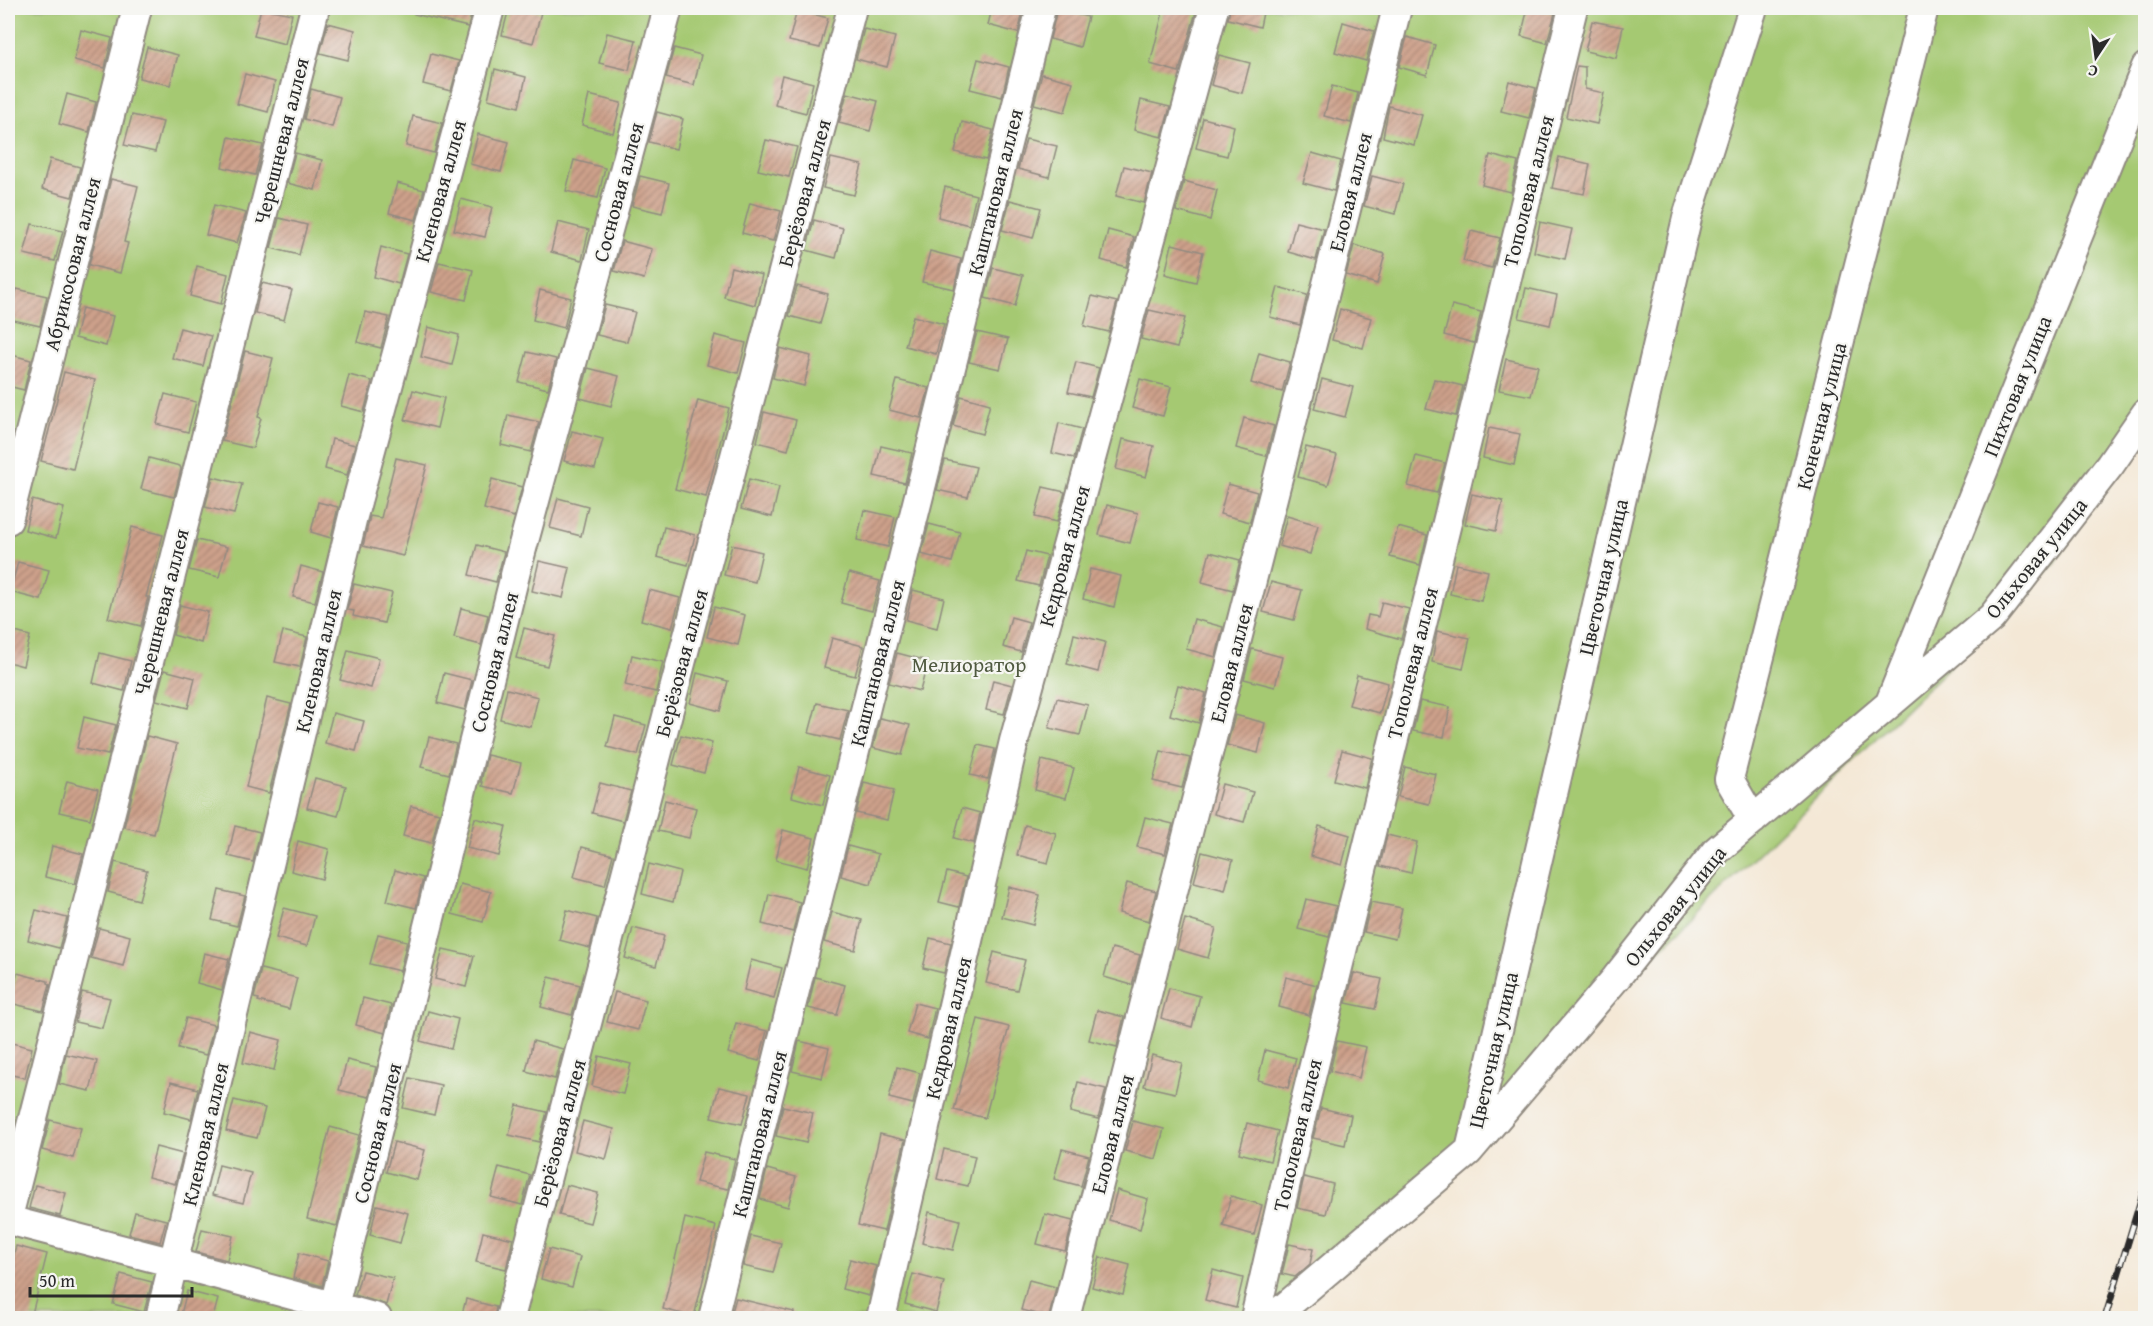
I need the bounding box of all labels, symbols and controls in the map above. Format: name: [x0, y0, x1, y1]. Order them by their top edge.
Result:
north arrow: [2066, 27, 2126, 87]
street label: Черешневая аллея: [245, 54, 317, 228]
text: С: [2086, 59, 2100, 84]
street label: Каштановая аллея: [959, 105, 1031, 279]
street label: Тополевая аллея: [1494, 111, 1562, 270]
street label: Берёзовая аллея: [769, 115, 839, 270]
street label: Кленовая аллея: [406, 116, 474, 266]
street label: Сосновая аллея: [584, 118, 652, 265]
street label: Еловая аллея: [1320, 129, 1380, 255]
street label: Абрикосовая аллея: [35, 173, 109, 354]
street label: Пихтовая улица: [1975, 311, 2059, 461]
street label: Конечная улица: [1788, 339, 1854, 493]
street label: Кедровая аллея: [1030, 481, 1098, 630]
street label: Ольховая улица: [1977, 491, 2095, 625]
street label: Цветочная улица: [1570, 496, 1636, 658]
street label: Черешневая аллея: [125, 525, 197, 699]
street label: Каштановая аллея: [841, 576, 913, 750]
street label: Тополевая аллея: [1378, 583, 1446, 742]
street label: Берёзовая аллея: [646, 585, 716, 740]
street label: Кленовая аллея: [286, 586, 350, 736]
street label: Сосновая аллея: [462, 588, 526, 735]
street label: Еловая аллея: [1201, 600, 1261, 726]
park label: Мелиоратор: [912, 649, 1026, 680]
street label: Ольховая улица: [1616, 839, 1734, 973]
street label: Кедровая аллея: [917, 953, 980, 1102]
street label: Цветочная улица: [1460, 969, 1526, 1131]
street label: Каштановая аллея: [723, 1047, 795, 1221]
street label: Берёзовая аллея: [524, 1055, 594, 1210]
street label: Тополевая аллея: [1264, 1055, 1330, 1214]
street label: Кленовая аллея: [173, 1059, 237, 1209]
street label: Сосновая аллея: [345, 1059, 409, 1206]
street label: Еловая аллея: [1082, 1071, 1142, 1197]
scale bar: [30, 1260, 192, 1298]
text: 50 m: [39, 1267, 75, 1294]

